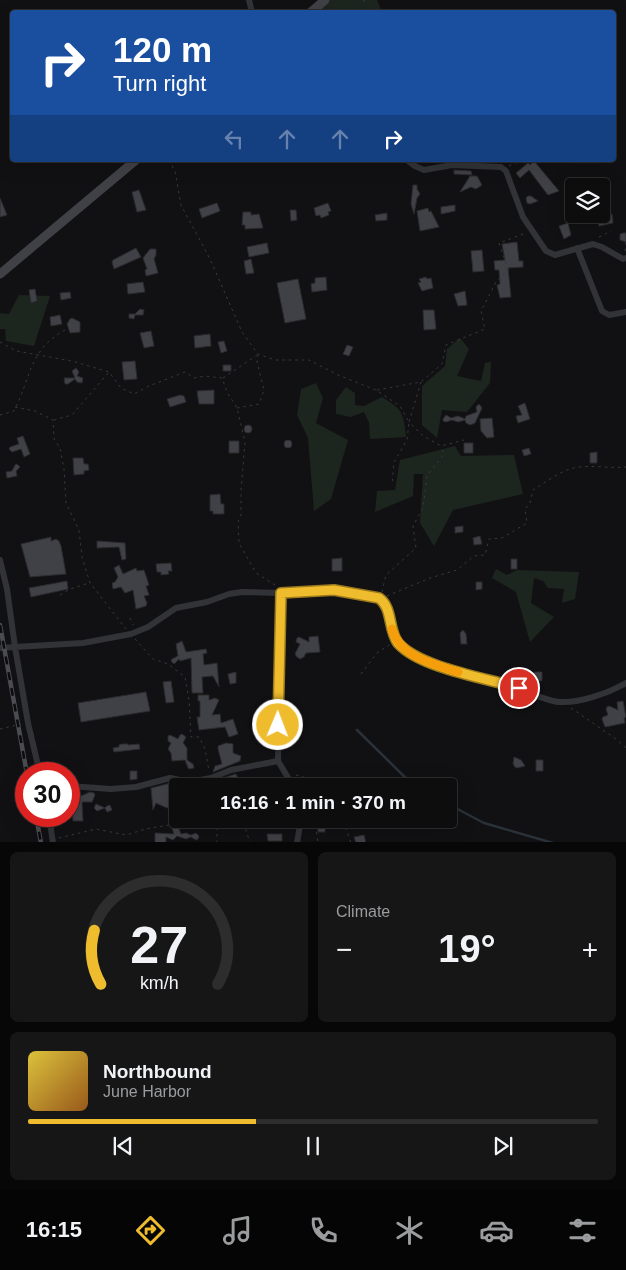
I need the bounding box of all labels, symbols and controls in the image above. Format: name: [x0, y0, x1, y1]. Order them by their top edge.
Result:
icon: right: [30, 30, 95, 95]
text: 120 m: [113, 30, 212, 69]
text: Turn right: [113, 71, 206, 96]
icon: left: [220, 125, 248, 153]
icon: ahead: [273, 125, 301, 153]
icon: ahead: [326, 125, 354, 153]
icon: right: [379, 125, 407, 153]
map controls: [565, 178, 610, 223]
button: layers: [565, 178, 610, 223]
pin: [498, 667, 540, 709]
icon: arrive: [505, 674, 533, 702]
position arrow: [251, 698, 303, 750]
speed limit sign: 30: [15, 762, 80, 827]
text: 16:16 · 1 min · 370 m: [220, 792, 406, 813]
text: Climate: [336, 903, 390, 920]
text: 27: [130, 916, 188, 974]
text: 19°: [438, 928, 496, 970]
text: −: [336, 934, 352, 965]
text: +: [582, 934, 598, 965]
text: km/h: [140, 973, 178, 993]
text: Northbound: [103, 1061, 212, 1082]
text: June Harbor: [103, 1083, 191, 1100]
icon: previous: [109, 1132, 137, 1160]
icon: pause: [299, 1132, 327, 1160]
icon: next: [489, 1132, 517, 1160]
icon: directions: [133, 1213, 168, 1248]
icon: music: [220, 1213, 255, 1248]
icon: phone: [306, 1213, 341, 1248]
icon: climate: [392, 1213, 427, 1248]
icon: car: [479, 1213, 514, 1248]
icon: filters: [565, 1213, 600, 1248]
text: 16:15: [26, 1217, 82, 1242]

